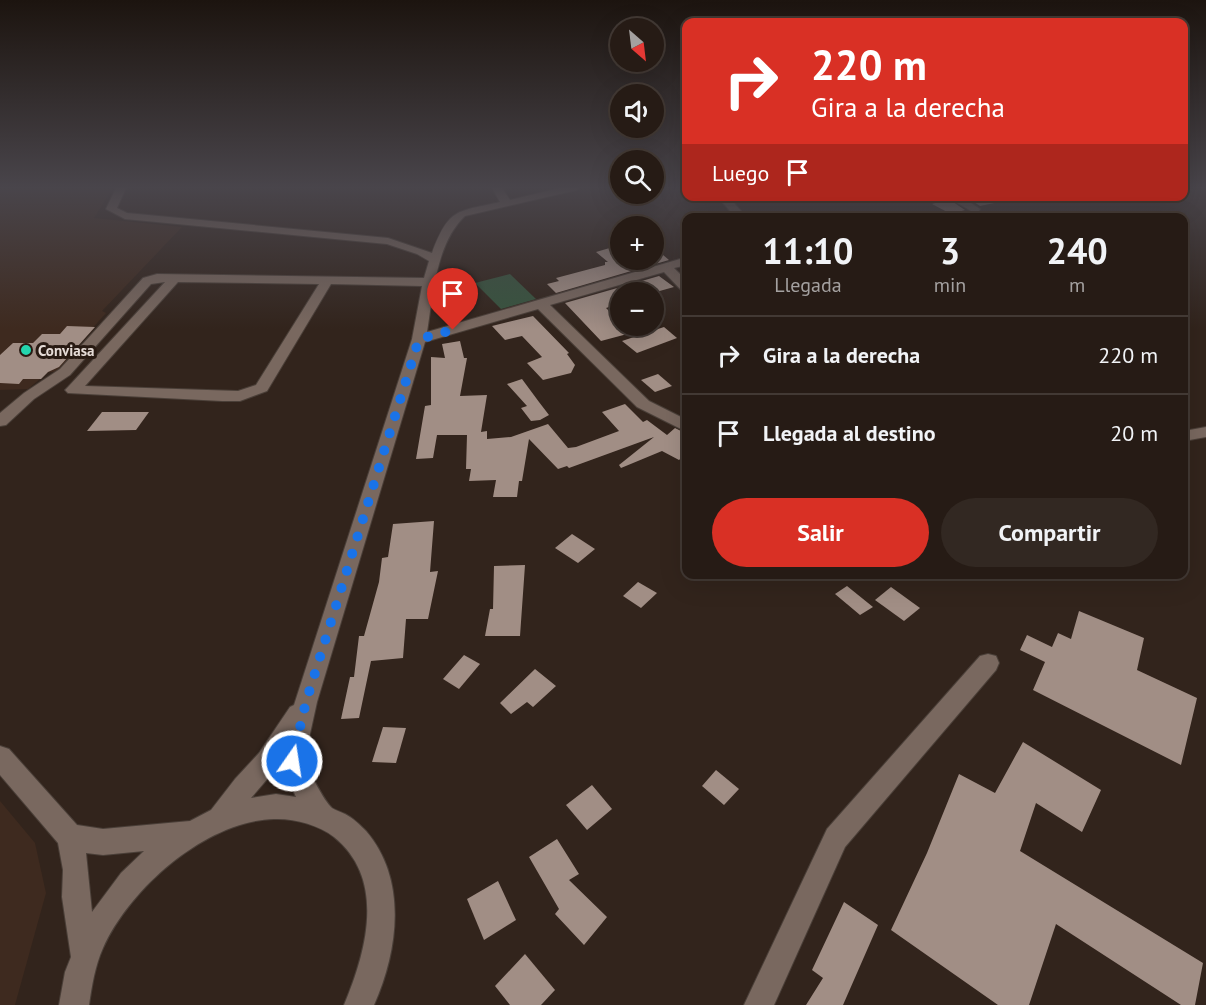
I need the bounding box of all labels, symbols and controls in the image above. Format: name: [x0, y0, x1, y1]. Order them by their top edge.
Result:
north arrow: [610, 18, 664, 72]
map controls: [610, 18, 664, 336]
text: 220 m: [811, 37, 927, 92]
icon: right: [712, 42, 790, 120]
button: sound: [610, 84, 664, 138]
text: Gira a la derecha: [811, 90, 1005, 124]
button: search: [610, 150, 664, 204]
icon: arrive: [781, 156, 814, 189]
text: Luego: [712, 159, 769, 187]
button: +: [610, 216, 664, 270]
text: 11:10: [762, 227, 854, 274]
text: 3: [940, 227, 960, 274]
text: 240: [1047, 227, 1108, 274]
pin: [427, 268, 478, 330]
text: Llegada: [774, 272, 842, 298]
text: min: [934, 272, 966, 298]
text: m: [1069, 272, 1085, 298]
icon: arrive: [436, 277, 469, 310]
button: −: [610, 282, 664, 336]
icon: right: [712, 339, 745, 372]
place label: Conviasa: [38, 341, 94, 360]
text: Gira a la derecha: [763, 341, 920, 369]
text: 220 m: [1098, 341, 1158, 369]
marker: Conviasa: [19, 343, 33, 357]
icon: arrive: [712, 417, 745, 450]
text: Llegada al destino: [763, 419, 936, 447]
text: 20 m: [1110, 419, 1158, 447]
button: Salir: [712, 498, 929, 567]
button: Compartir: [941, 498, 1158, 567]
position arrow: [260, 729, 324, 793]

